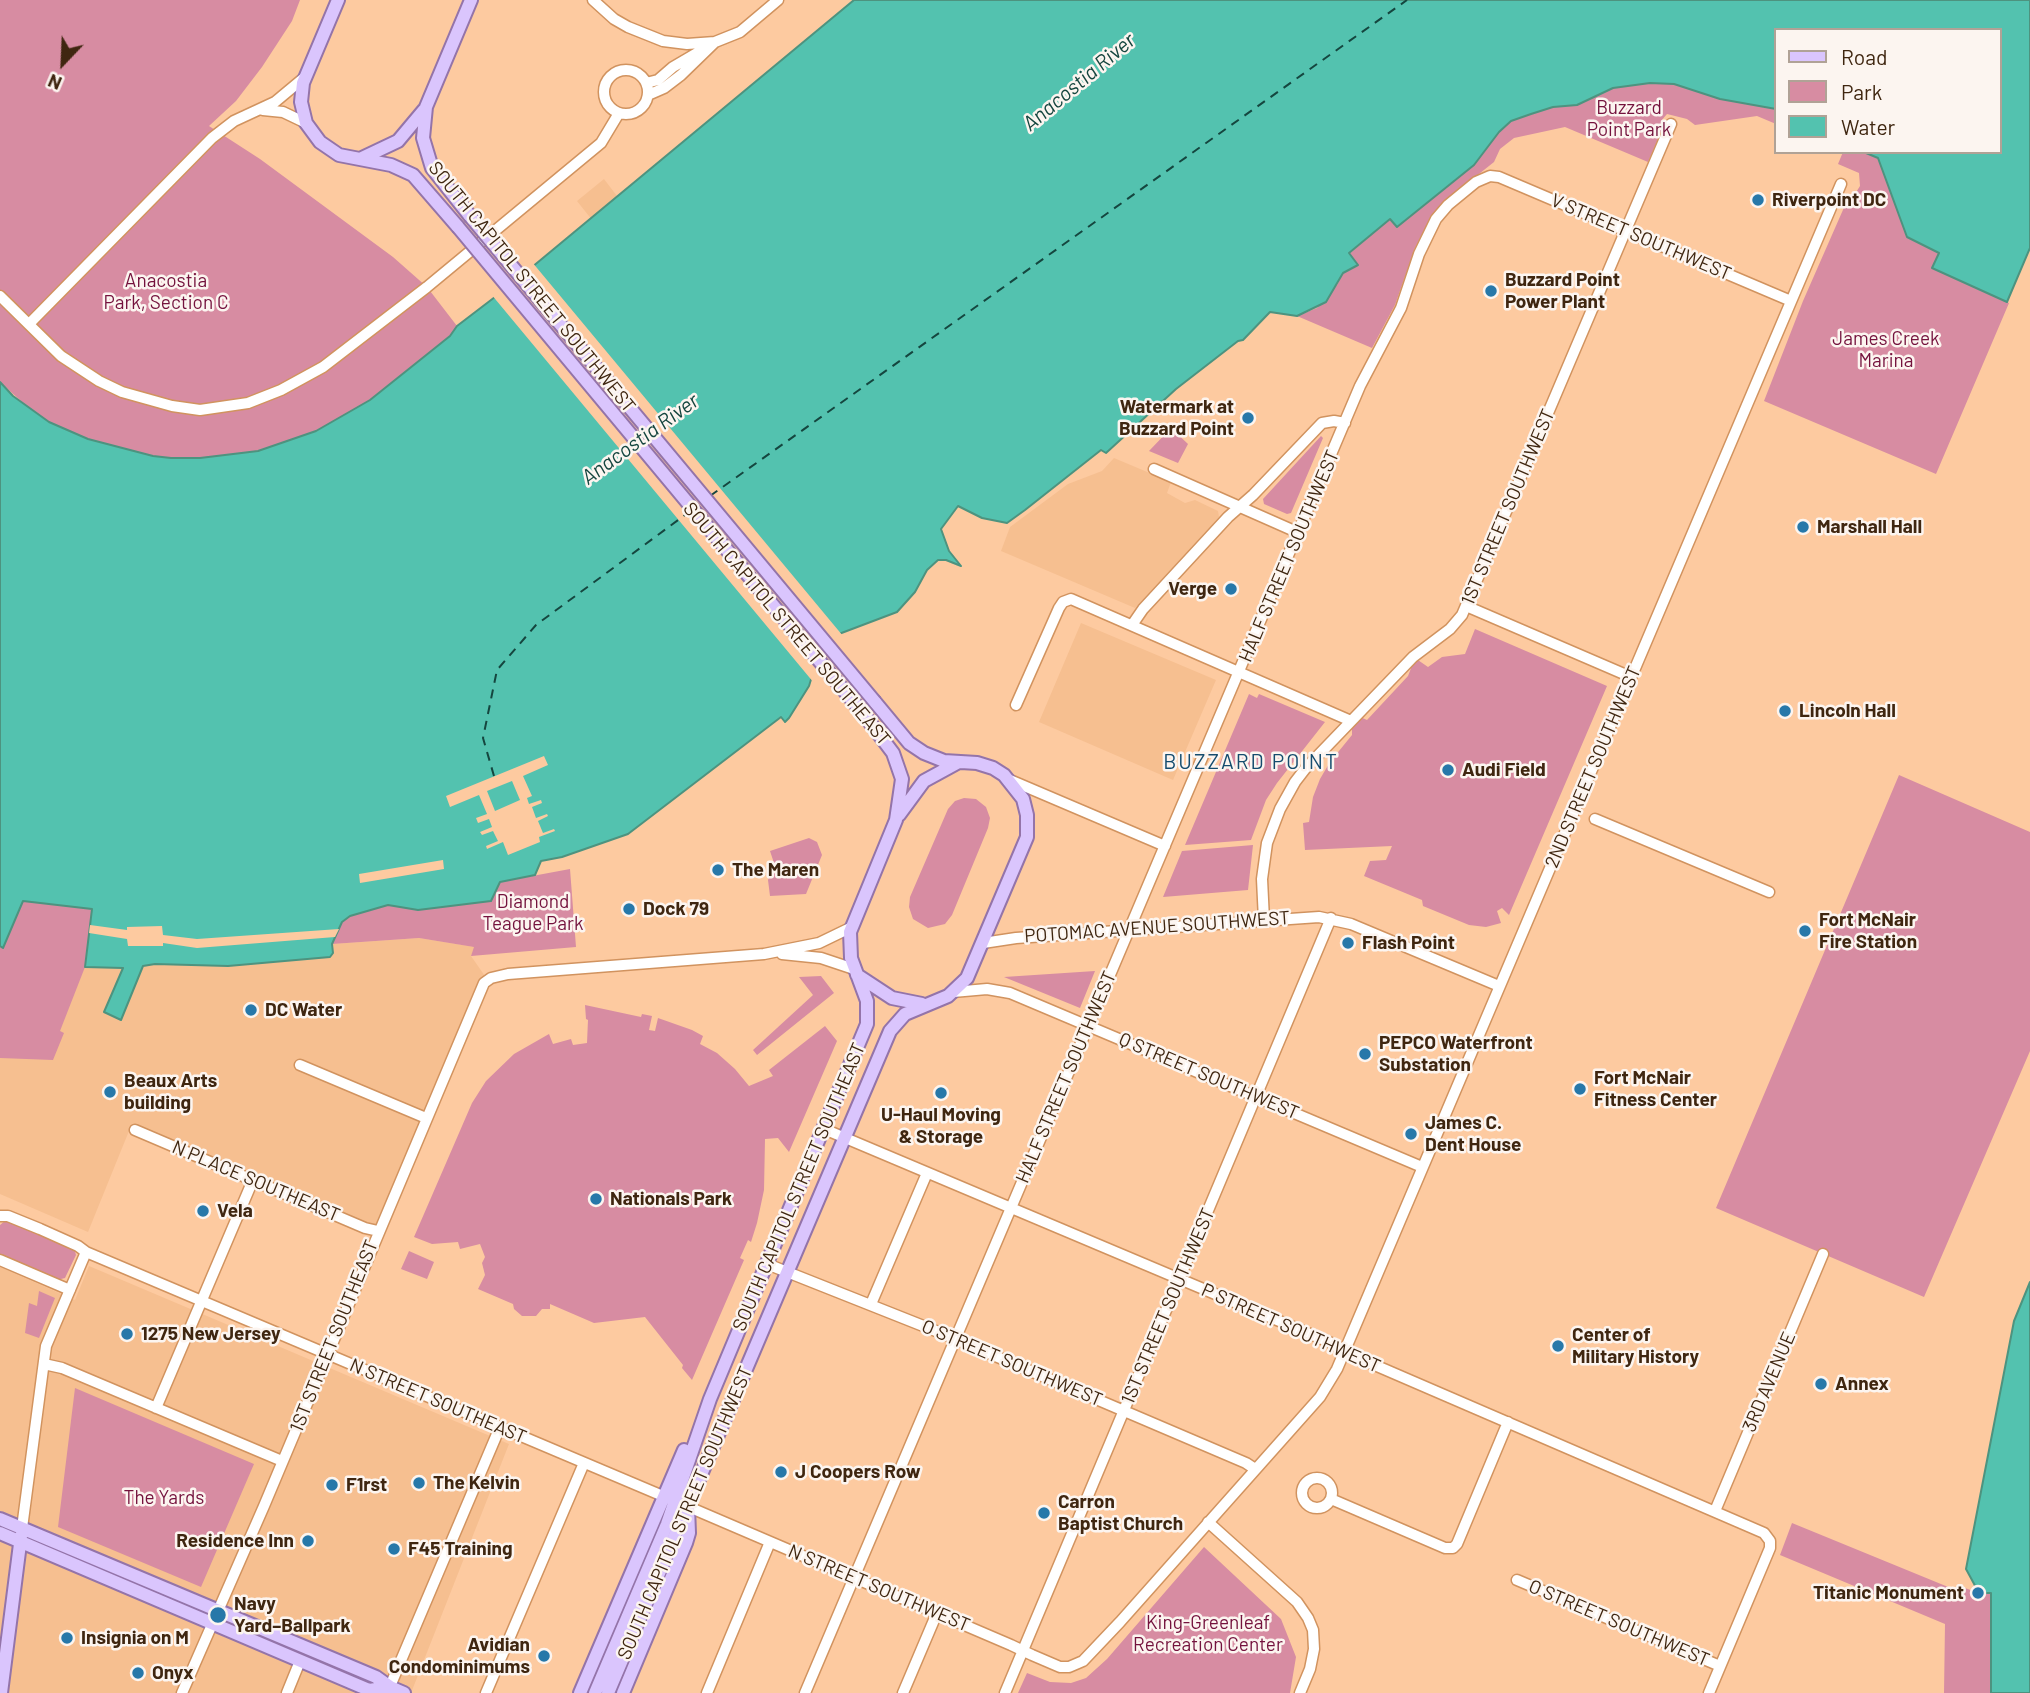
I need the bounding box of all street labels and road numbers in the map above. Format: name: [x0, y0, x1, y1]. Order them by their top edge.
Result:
street label: SOUTH CAPITOL STREET SOUTHWEST: [424, 157, 640, 417]
street label: V STREET SOUTHWEST: [1547, 189, 1735, 285]
street label: 1ST STREET SOUTHWEST: [1456, 406, 1560, 608]
street label: HALF STREET SOUTHWEST: [1234, 447, 1344, 665]
street label: SOUTH CAPITOL STREET SOUTHEAST: [678, 498, 896, 750]
street label: 2ND STREET SOUTHWEST: [1540, 663, 1646, 871]
street label: POTOMAC AVENUE SOUTHWEST: [1023, 906, 1291, 948]
street label: HALF STREET SOUTHWEST: [1011, 968, 1121, 1186]
street label: Q STREET SOUTHWEST: [1116, 1028, 1302, 1124]
street label: SOUTH CAPITOL STREET SOUTHEAST: [728, 1039, 870, 1335]
street label: N PLACE SOUTHEAST: [169, 1135, 343, 1227]
street label: 1ST STREET SOUTHWEST: [1116, 1205, 1220, 1407]
street label: 1ST STREET SOUTHEAST: [285, 1237, 383, 1435]
street label: P STREET SOUTHWEST: [1198, 1278, 1384, 1378]
street label: O STREET SOUTHWEST: [918, 1315, 1106, 1411]
street label: 3RD AVENUE: [1738, 1328, 1800, 1436]
street label: N STREET SOUTHEAST: [346, 1353, 530, 1449]
street label: SOUTH CAPITOL STREET SOUTHWEST: [613, 1363, 757, 1663]
street label: N STREET SOUTHWEST: [785, 1539, 973, 1637]
street label: O STREET SOUTHWEST: [1525, 1575, 1713, 1671]

